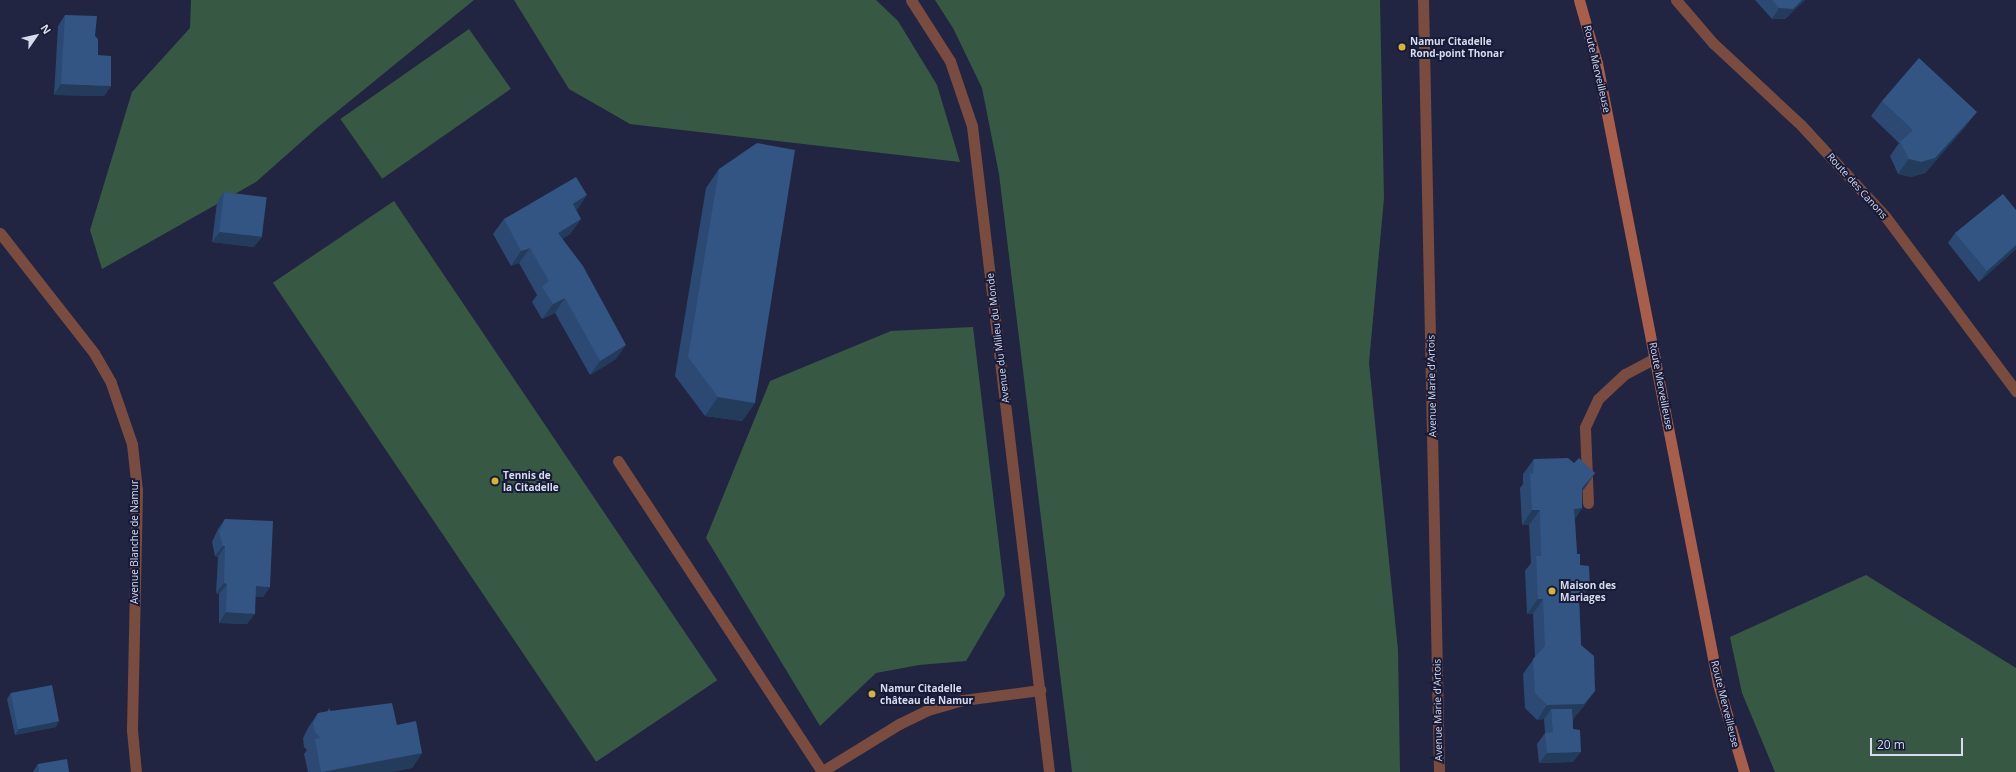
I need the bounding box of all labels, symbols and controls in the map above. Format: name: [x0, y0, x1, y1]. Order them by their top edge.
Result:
north arrow: [16, 16, 56, 56]
text: N: [38, 21, 55, 37]
street label: Route Merveilleuse: [1581, 24, 1613, 114]
place label: Namur Citadelle Rond-point Thonar: [1410, 35, 1504, 58]
marker: Namur Citadelle Rond-point Thonar: [1397, 42, 1407, 52]
street label: Route des Canons: [1824, 151, 1890, 221]
street label: Avenue du Milieu du Monde: [984, 272, 1012, 404]
street label: Avenue Marie d'Artois: [1425, 335, 1439, 437]
street label: Route Merveilleuse: [1647, 341, 1675, 431]
place label: Tennis de la Citadelle: [503, 469, 559, 492]
marker: Tennis de la Citadelle: [490, 476, 500, 486]
street label: Avenue Blanche de Namur: [129, 480, 141, 604]
place label: Maison des Mariages: [1560, 579, 1616, 602]
marker: Maison des Mariages: [1547, 586, 1557, 596]
street label: Avenue Marie d'Artois: [1431, 659, 1445, 761]
street label: Route Merveilleuse: [1708, 659, 1742, 749]
place label: Namur Citadelle château de Namur: [880, 682, 973, 706]
marker: Namur Citadelle château de Namur: [867, 689, 877, 699]
scale bar: [1872, 730, 1965, 756]
text: 20 m: [1877, 736, 1905, 753]

